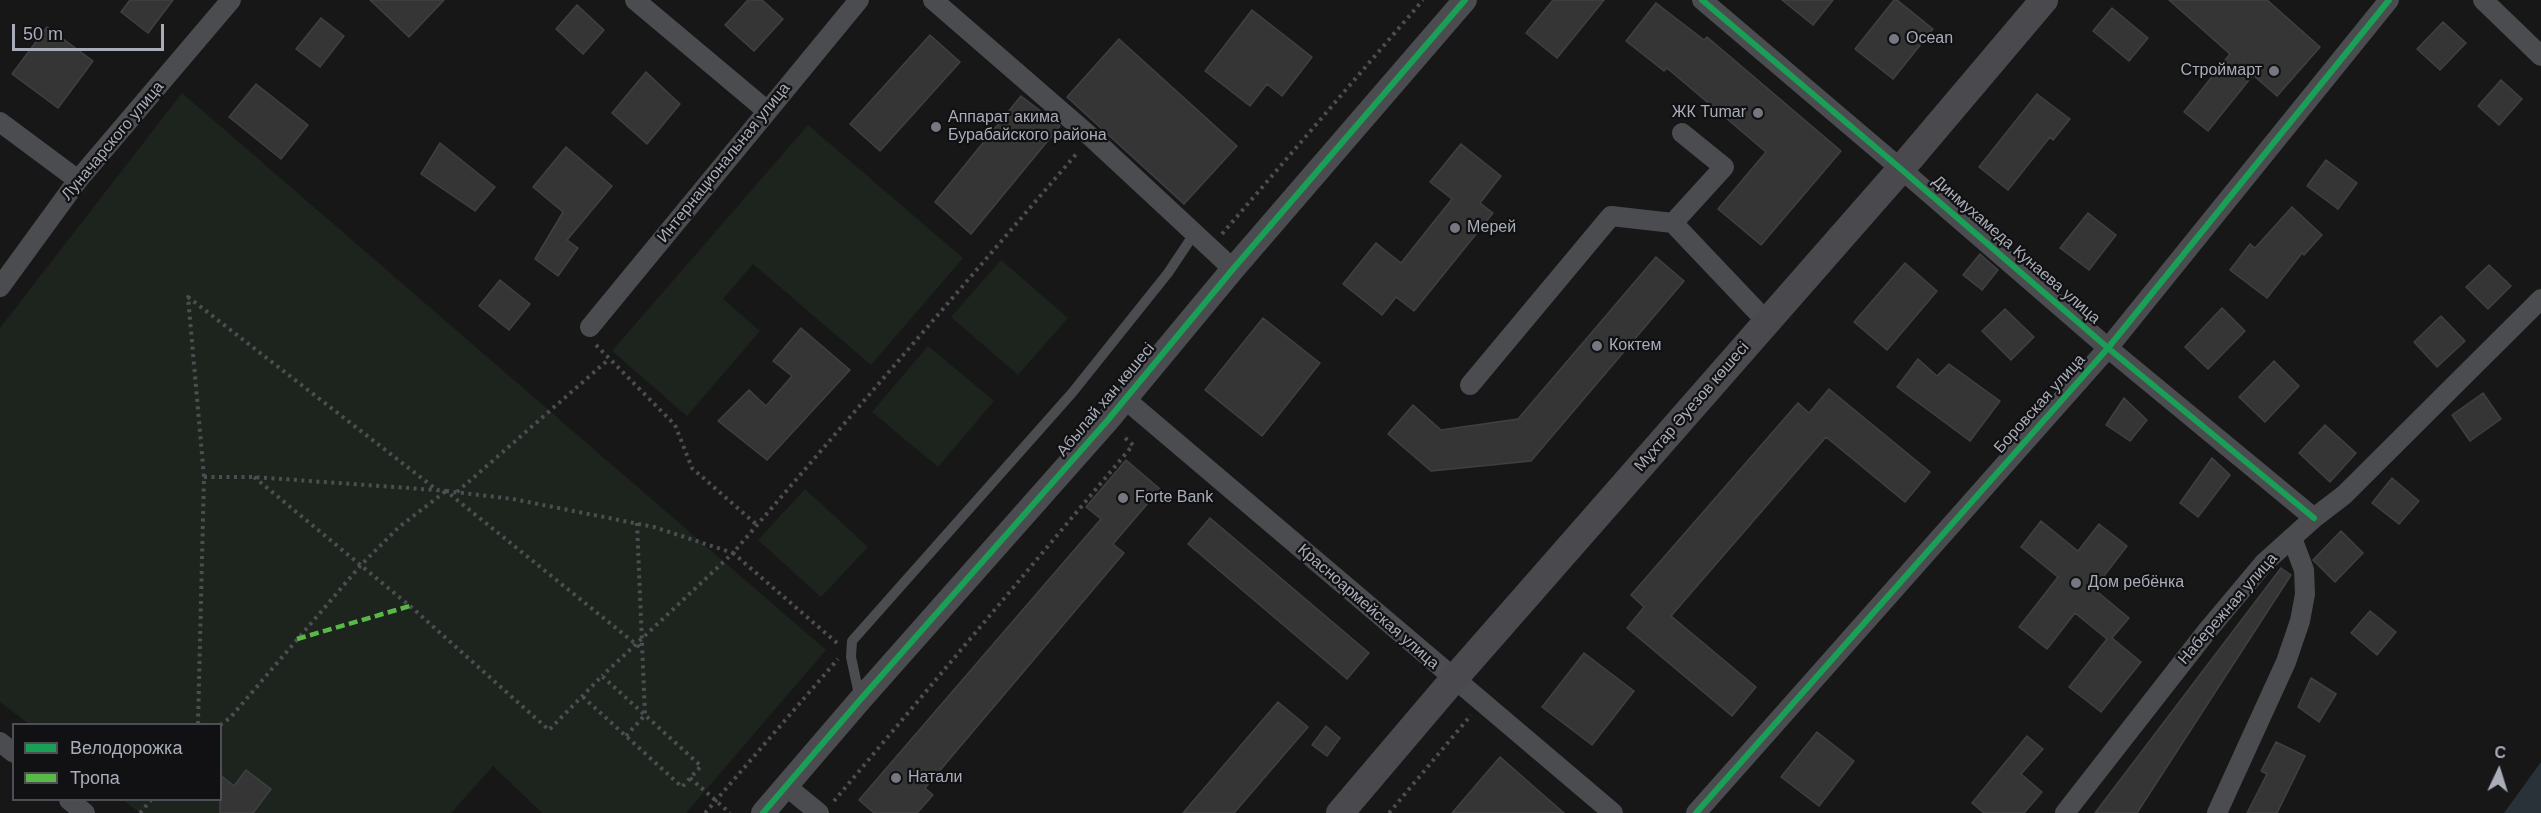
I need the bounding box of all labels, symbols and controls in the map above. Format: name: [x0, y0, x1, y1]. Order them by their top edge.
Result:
scale bar: [15, 12, 166, 50]
text: 50 m: [23, 24, 63, 44]
place label: Ocean: [1906, 29, 1953, 49]
marker: Ocean: [1887, 32, 1901, 46]
place label: Строймарт: [2181, 61, 2262, 81]
marker: Строймарт: [2267, 64, 2281, 78]
street label: Луначарского улица: [58, 78, 168, 204]
street label: Интернациональная улица: [654, 79, 794, 247]
place label: ЖК Tumar: [1672, 103, 1746, 123]
marker: ЖК Tumar: [1751, 106, 1765, 120]
place label: Аппарат акима Бурабайского района: [948, 108, 1107, 146]
marker: Аппарат акима Бурабайского района: [929, 120, 943, 134]
street label: Динмухамеда Кунаева улица: [1928, 172, 2104, 328]
place label: Мерей: [1467, 218, 1516, 238]
marker: Мерей: [1448, 221, 1462, 235]
place label: Коктем: [1609, 336, 1661, 356]
street label: Мұхтар Әуезов көшесі: [1631, 338, 1753, 476]
street label: Абылай хан көшесі: [1053, 339, 1159, 461]
marker: Коктем: [1590, 339, 1604, 353]
street label: Боровская улица: [1990, 350, 2090, 458]
place label: Forte Bank: [1135, 488, 1213, 508]
marker: Forte Bank: [1116, 491, 1130, 505]
street label: Красноармейская улица: [1293, 540, 1443, 674]
street label: Набережная улица: [2174, 549, 2282, 669]
place label: Дом ребёнка: [2088, 573, 2184, 593]
marker: Дом ребёнка: [2069, 576, 2083, 590]
legend: [12, 723, 222, 801]
text: Велодорожка: [70, 738, 182, 758]
north arrow: [2469, 741, 2529, 801]
text: С: [2494, 744, 2507, 761]
text: Тропа: [70, 768, 120, 788]
place label: Натали: [908, 768, 962, 788]
marker: Натали: [889, 771, 903, 785]

